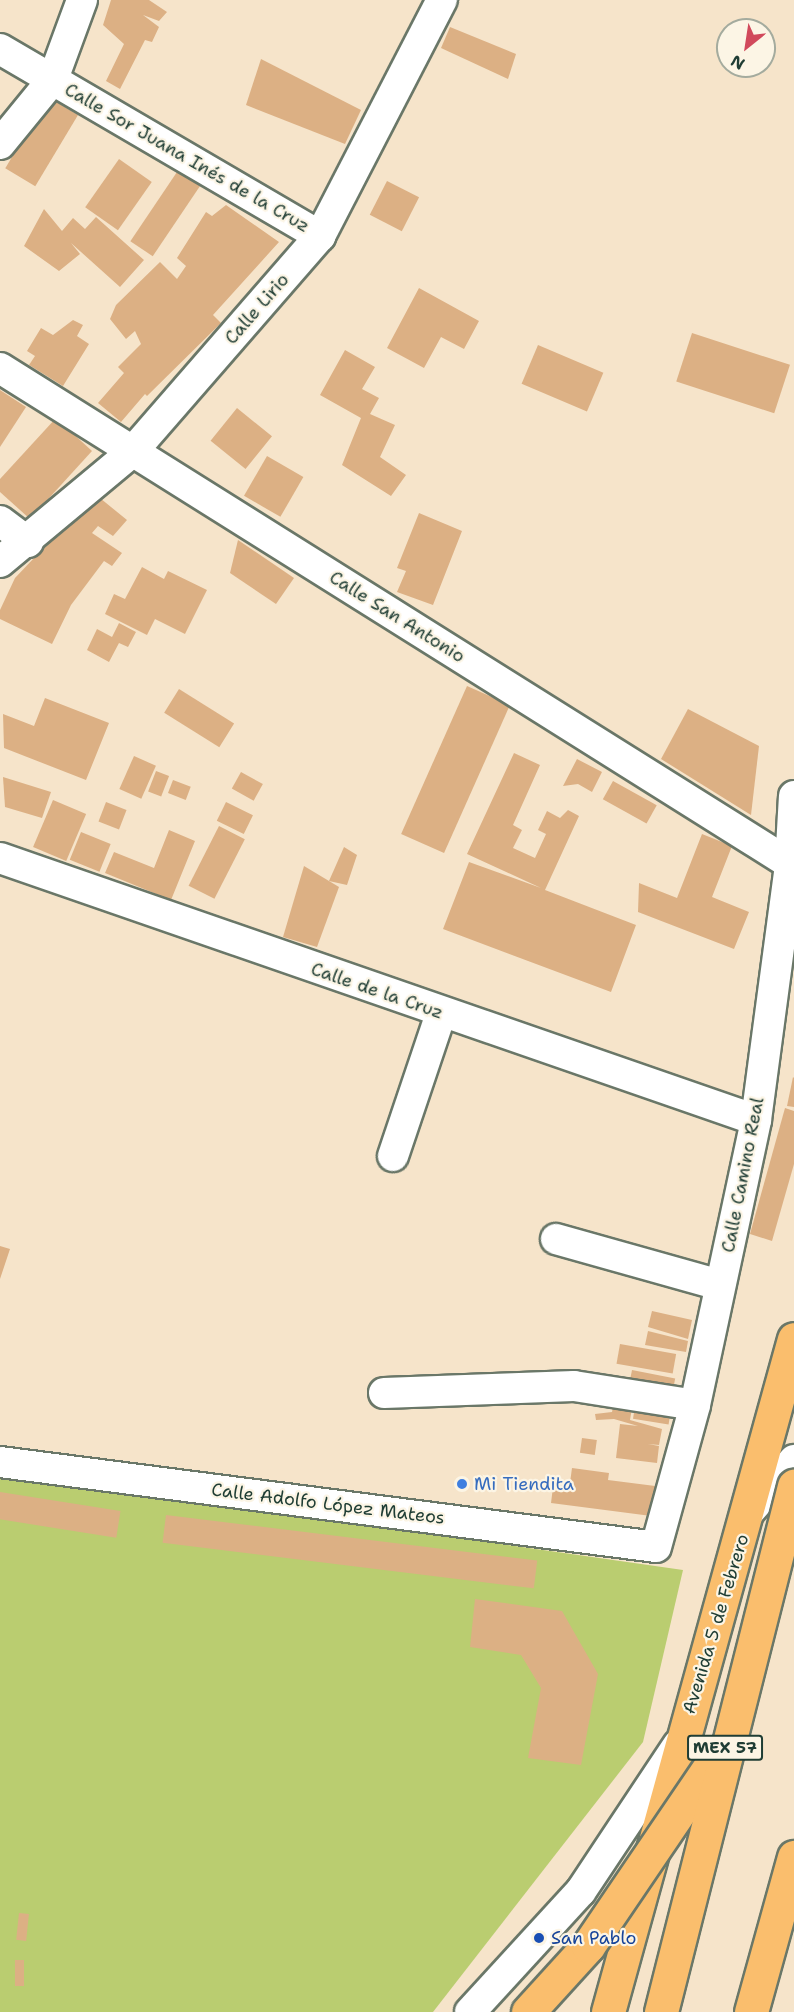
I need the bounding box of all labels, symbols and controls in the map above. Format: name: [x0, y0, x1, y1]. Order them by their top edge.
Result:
north arrow: [716, 18, 776, 78]
text: N: [727, 50, 748, 75]
street label: Calle Sor Juana Inés de la Cruz: [61, 79, 313, 237]
street label: Calle Lirio: [220, 269, 294, 349]
street label: Calle San Antonio: [325, 567, 469, 667]
street label: Calle de la Cruz: [308, 958, 446, 1024]
street label: Calle Camino Real: [717, 1096, 769, 1254]
place label: Mi Tiendita: [474, 1473, 574, 1495]
marker: Mi Tiendita: [455, 1477, 469, 1491]
street label: Calle Adolfo López Mateos: [210, 1479, 446, 1529]
street label: Avenida 5 de Febrero: [678, 1531, 754, 1717]
road number: MEX 57: [686, 1735, 764, 1761]
place label: San Pablo: [551, 1927, 636, 1949]
marker: San Pablo: [532, 1931, 546, 1945]

